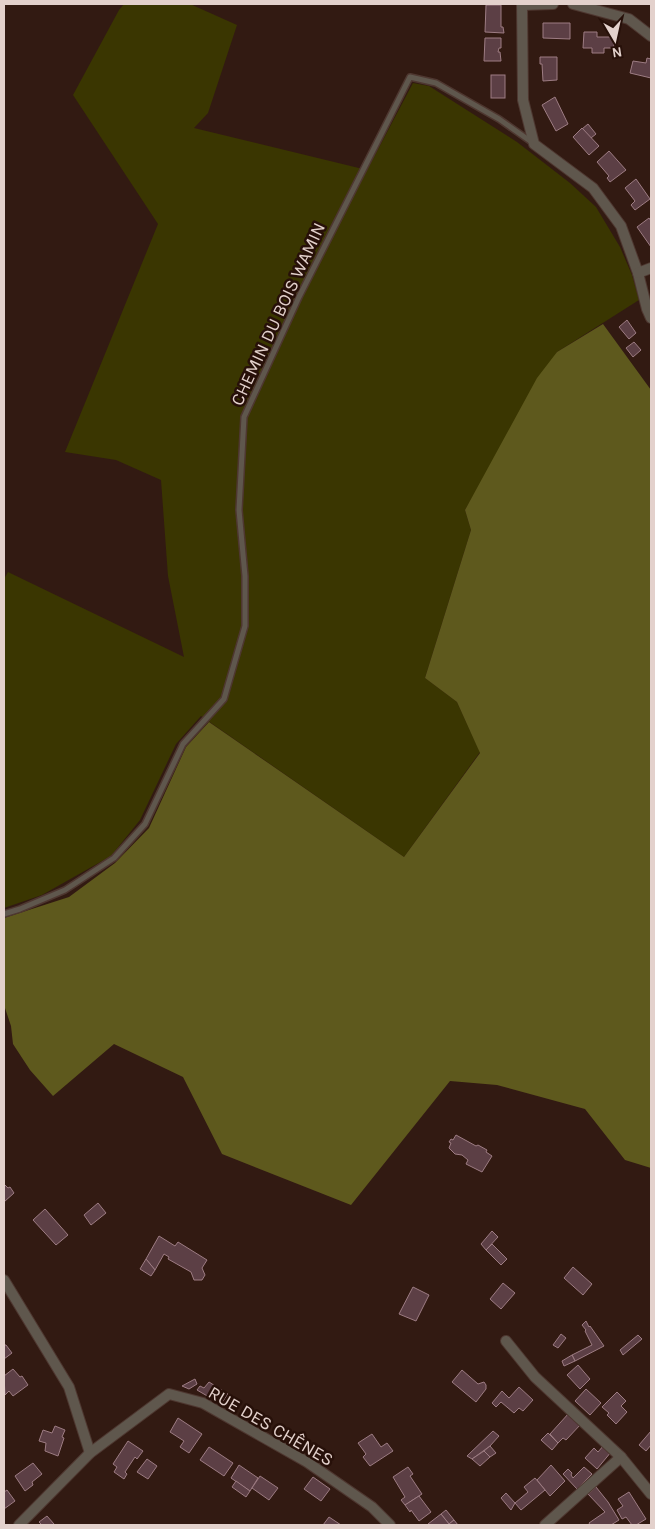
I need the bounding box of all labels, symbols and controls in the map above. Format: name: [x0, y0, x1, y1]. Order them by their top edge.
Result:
north arrow: [590, 15, 640, 65]
text: N: [611, 43, 623, 62]
street label: CHEMIN DU BOIS WAMIN: [226, 219, 330, 409]
street label: RUE DES CHÊNES: [205, 1381, 337, 1471]

